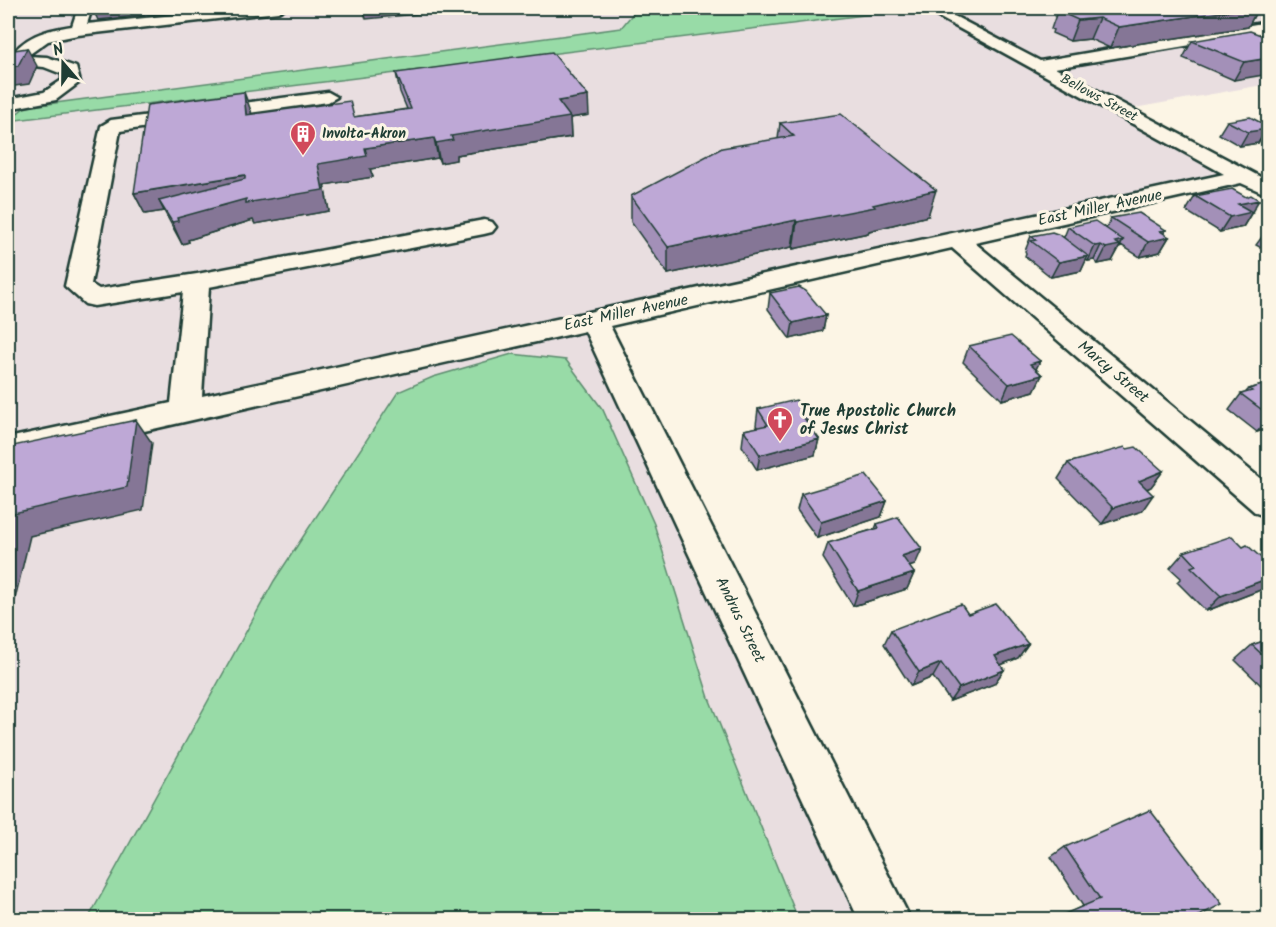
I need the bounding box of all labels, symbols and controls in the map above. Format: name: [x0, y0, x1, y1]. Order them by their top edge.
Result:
north arrow: [33, 33, 93, 93]
text: N: [49, 37, 67, 64]
street label: Bellows Street: [1056, 68, 1142, 128]
building icon: Involta-Akron: [288, 119, 318, 157]
place label: Involta-Akron: [322, 123, 406, 145]
street label: East Miller Avenue: [1035, 183, 1165, 233]
street label: East Miller Avenue: [561, 288, 691, 338]
street label: Marcy Street: [1072, 334, 1155, 410]
place label: True Apostolic Church of Jesus Christ: [800, 399, 956, 442]
church icon: True Apostolic Church of Jesus Christ: [765, 405, 795, 443]
street label: Andrus Street: [708, 573, 772, 668]

